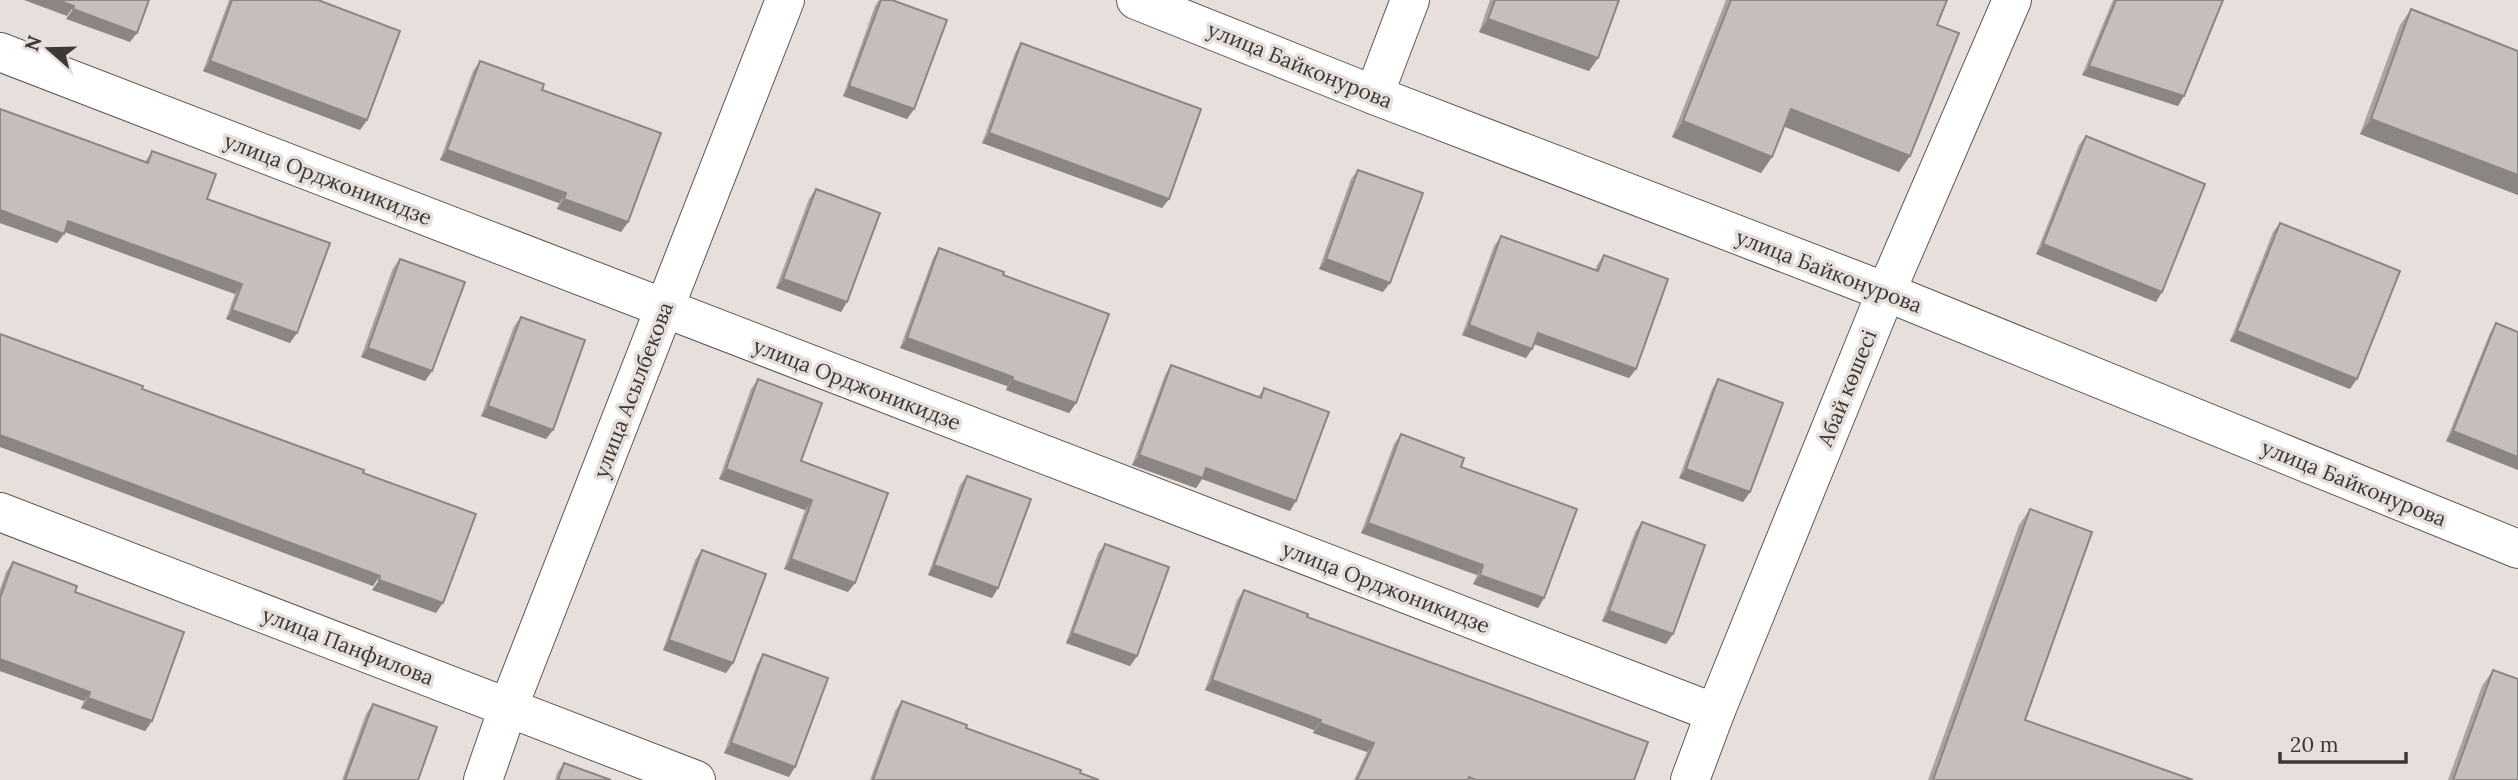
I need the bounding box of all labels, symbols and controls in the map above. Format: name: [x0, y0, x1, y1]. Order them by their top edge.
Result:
north arrow: [14, 14, 84, 84]
street label: улица Байконурова: [1204, 16, 1397, 114]
text: N: [19, 32, 47, 54]
street label: улица Орджоникидзе: [220, 127, 436, 231]
street label: улица Байконурова: [1732, 223, 1926, 319]
street label: улица Асылбекова: [587, 298, 679, 482]
street label: Абай көшесі: [1811, 326, 1883, 451]
street label: улица Орджоникидзе: [749, 332, 965, 436]
street label: улица Байконурова: [2258, 434, 2451, 532]
street label: улица Орджоникидзе: [1278, 535, 1494, 639]
street label: улица Панфилова: [258, 601, 438, 691]
scale bar: [2280, 720, 2406, 764]
text: 20 m: [2290, 731, 2339, 758]

